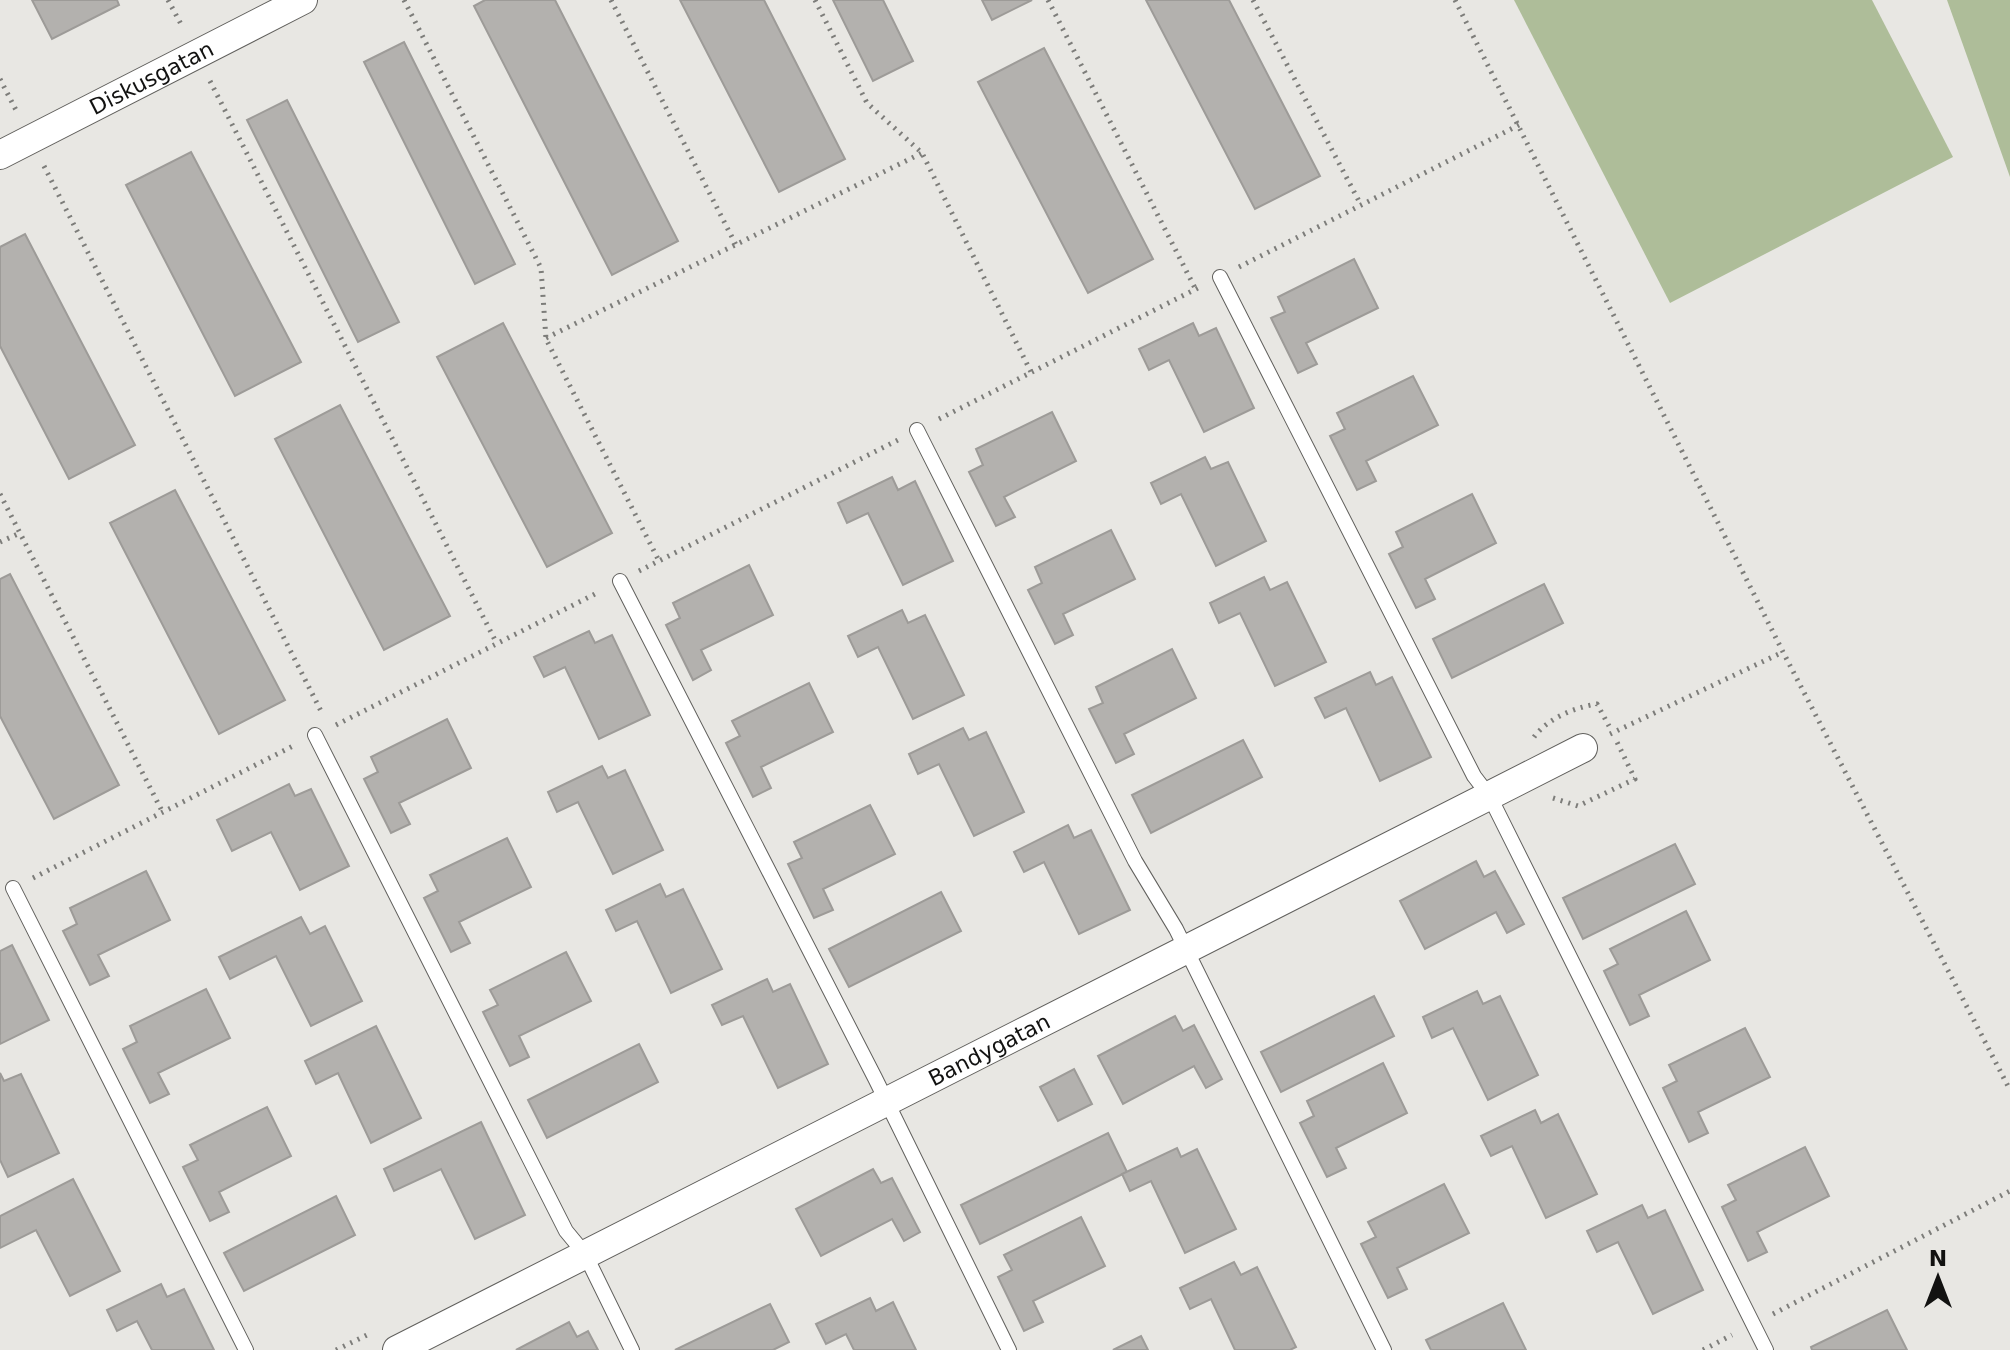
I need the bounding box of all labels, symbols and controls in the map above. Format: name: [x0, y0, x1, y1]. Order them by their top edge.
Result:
street label: Diskusgatan: [85, 36, 217, 120]
street label: Bandygatan: [924, 1008, 1054, 1091]
north arrow: [1898, 1238, 1978, 1318]
text: N: [1929, 1246, 1947, 1271]

